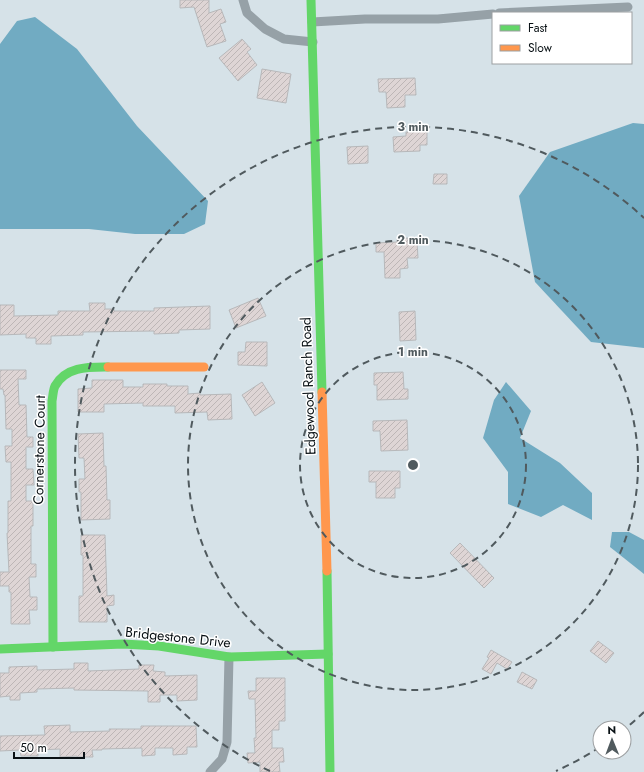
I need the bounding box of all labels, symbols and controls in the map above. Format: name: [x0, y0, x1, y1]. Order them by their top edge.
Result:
legend: [492, 12, 632, 64]
text: Fast: [528, 19, 547, 37]
text: Slow: [528, 39, 553, 57]
text: 3 min: [397, 118, 429, 136]
text: 2 min: [397, 231, 429, 249]
street label: Edgewood Ranch Road: [296, 317, 320, 455]
text: 1 min: [398, 343, 428, 361]
street label: Cornerstone Court: [28, 394, 50, 505]
centre of rings: [406, 458, 420, 472]
street label: Bridgestone Drive: [124, 622, 232, 652]
north arrow: [592, 720, 632, 760]
text: N: [607, 722, 616, 738]
scale bar: [14, 734, 84, 760]
text: 50 m: [20, 739, 47, 757]

